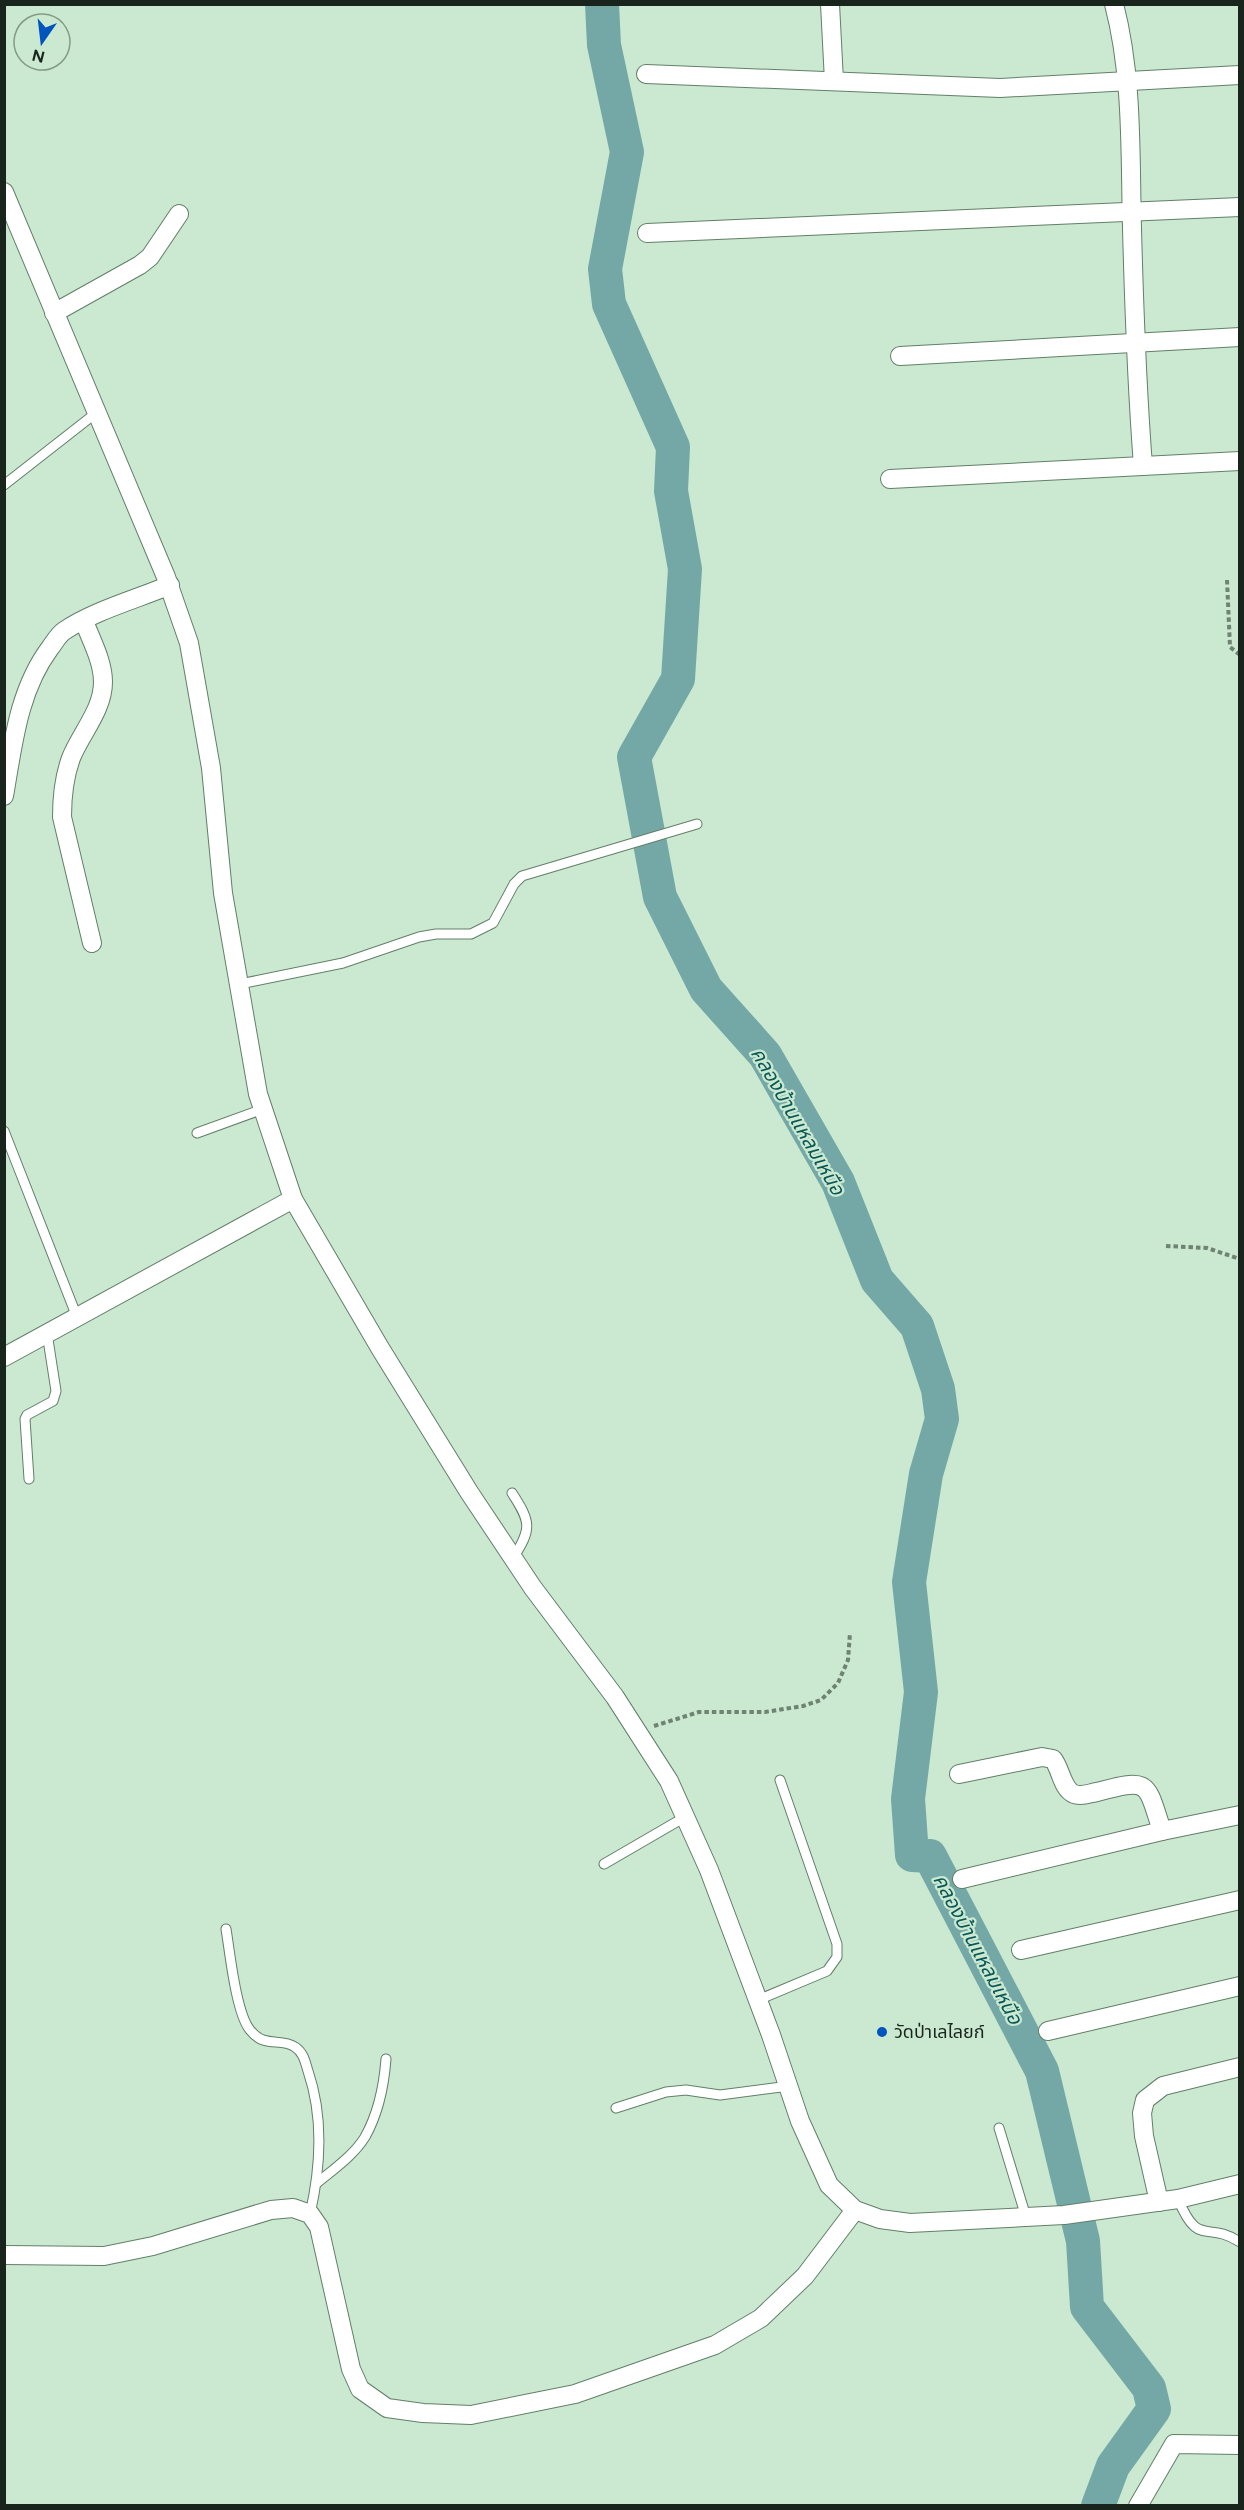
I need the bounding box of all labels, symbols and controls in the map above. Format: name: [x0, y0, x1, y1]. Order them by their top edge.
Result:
north arrow: [12, 12, 72, 72]
text: N: [30, 45, 47, 67]
water label: คลองบ้านแหลมเหนือ: [746, 1043, 851, 1200]
water label: คลองบ้านแหลมเหนือ: [928, 1870, 1028, 2030]
place label: วัดป่าเลไลยก์: [894, 2021, 985, 2043]
marker: วัดป่าเลไลยก์: [875, 2025, 889, 2039]

